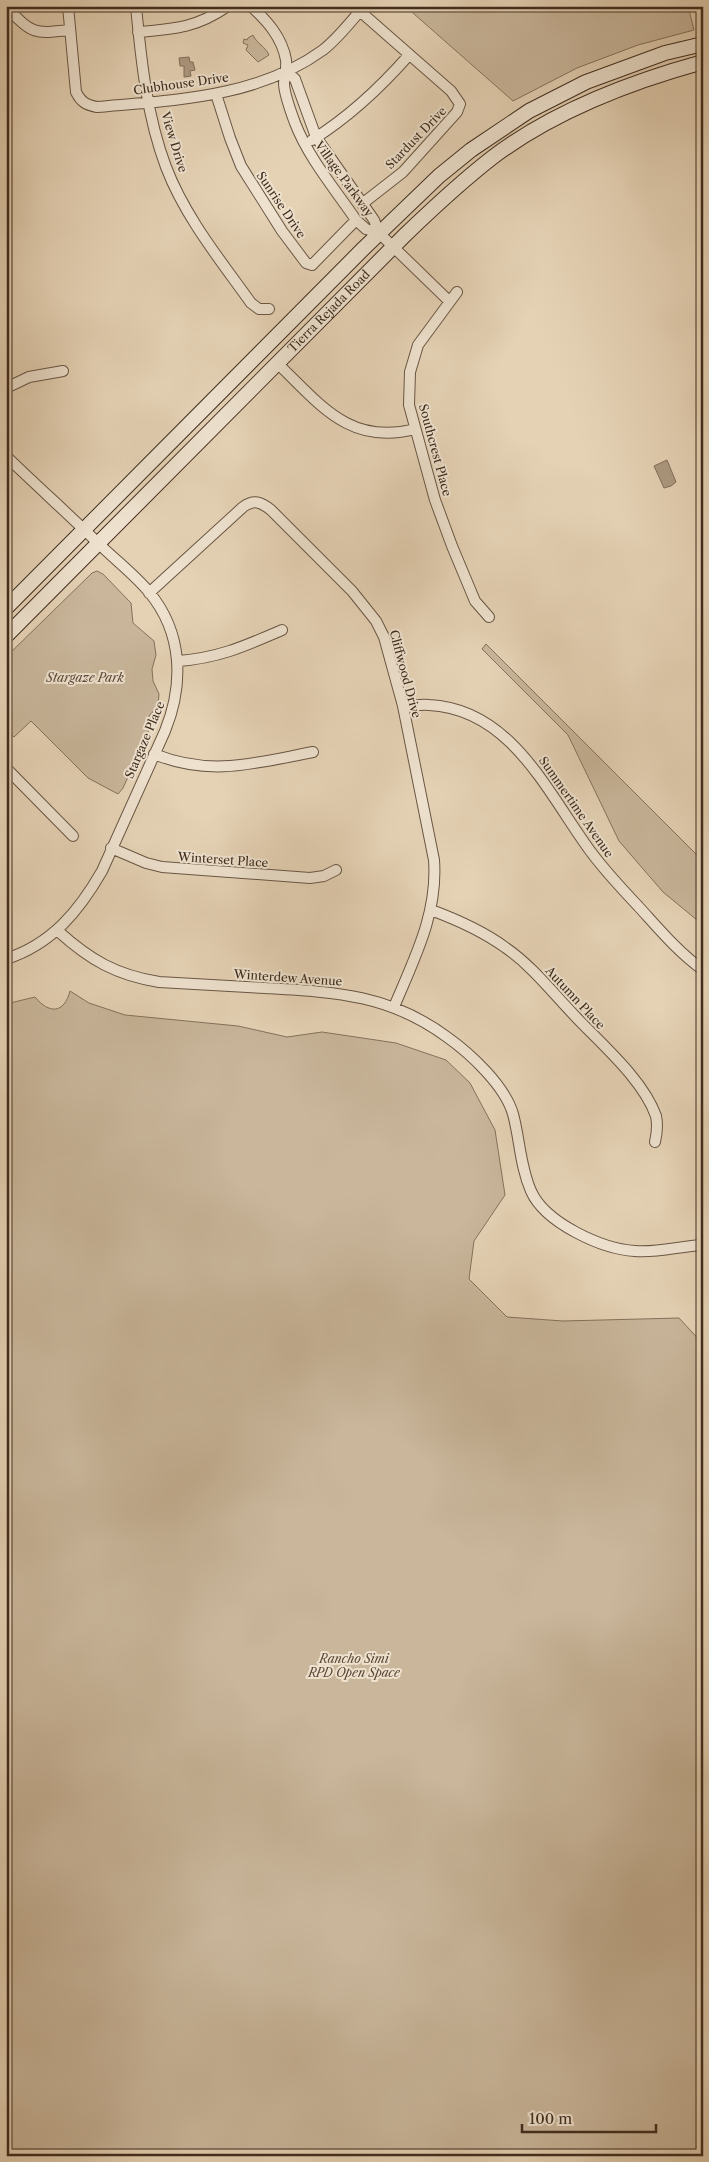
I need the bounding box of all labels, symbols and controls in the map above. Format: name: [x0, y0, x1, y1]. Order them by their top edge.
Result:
street label: Clubhouse Drive: [132, 69, 230, 98]
street label: Stardust Drive: [382, 103, 449, 172]
street label: View Drive: [158, 109, 191, 174]
street label: Village Parkway: [311, 137, 377, 220]
street label: Sunrise Drive: [254, 169, 309, 241]
street label: Tierra Rejada Road: [284, 266, 373, 355]
street label: Southcrest Place: [416, 402, 455, 498]
street label: Cliffwood Drive: [386, 628, 425, 720]
park label: Stargaze Park: [45, 670, 124, 685]
street label: Stargaze Place: [122, 699, 168, 781]
street label: Summertime Avenue: [536, 753, 617, 860]
street label: Winterset Place: [176, 849, 269, 870]
street label: Autumn Place: [542, 962, 608, 1032]
street label: Winterdew Avenue: [232, 966, 343, 989]
park label: Rancho Simi RPD Open Space: [307, 1651, 401, 1680]
scale bar: [522, 2102, 655, 2134]
text: 100 m: [529, 2109, 572, 2128]

